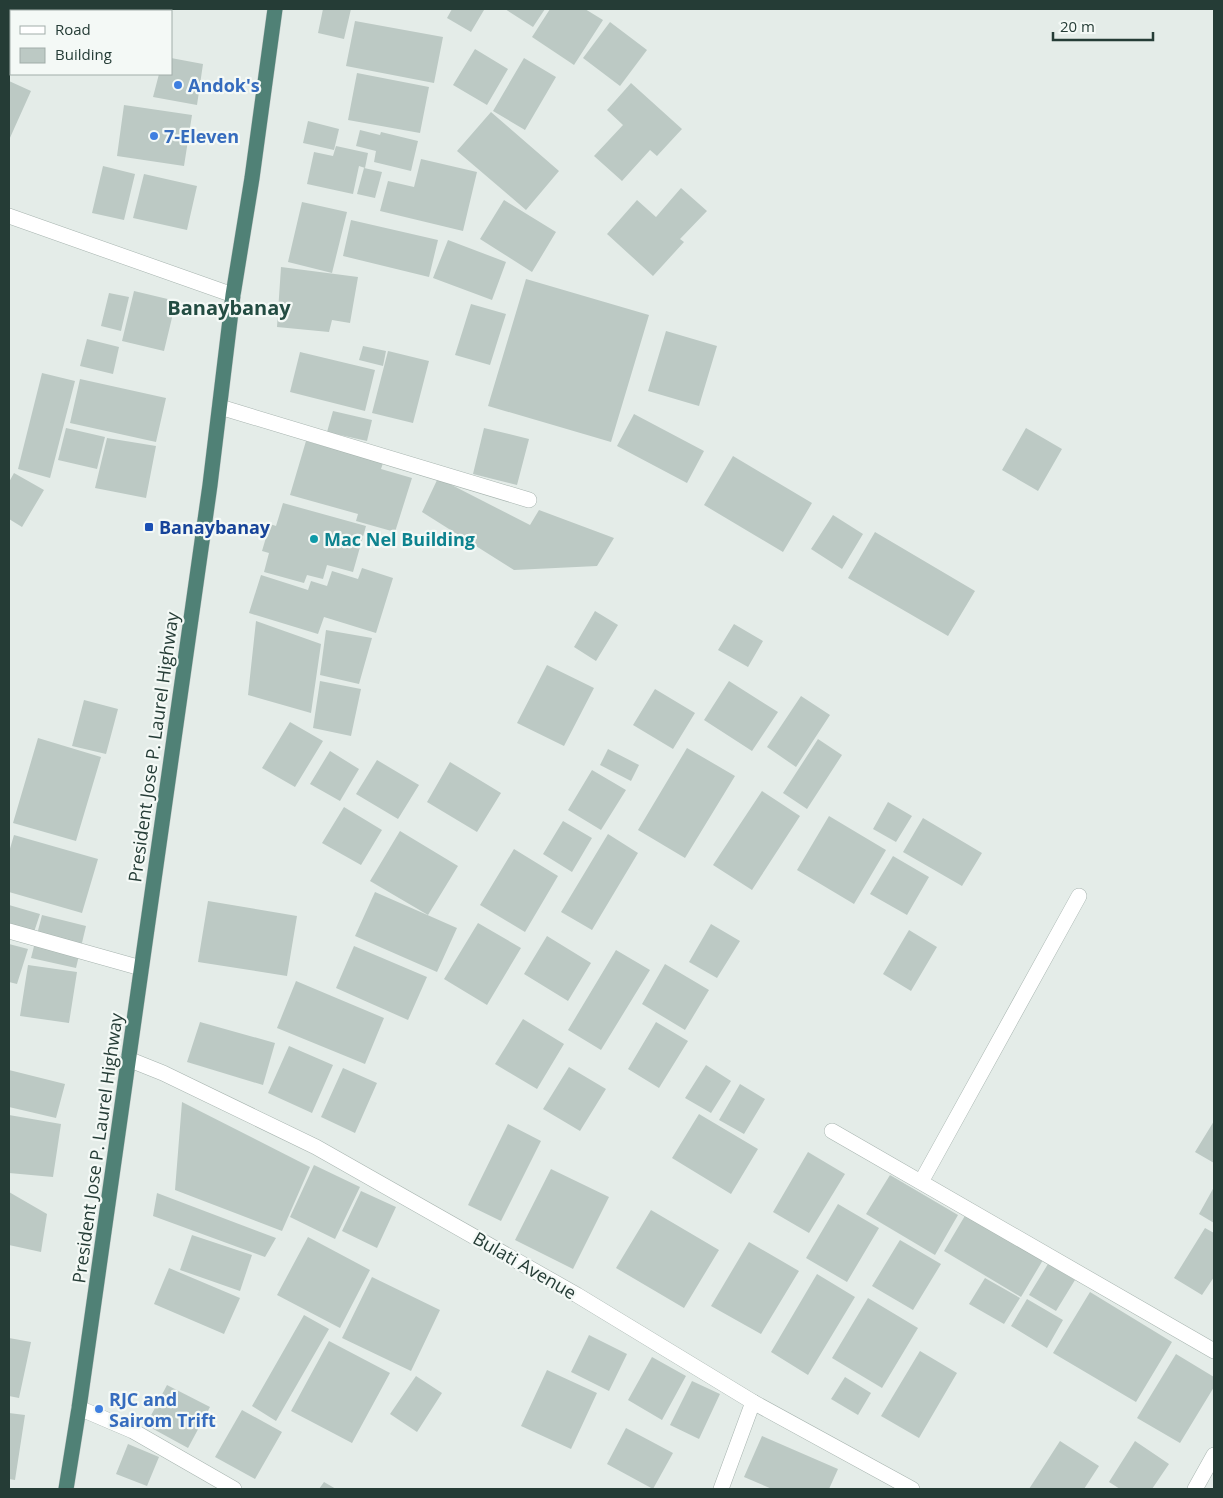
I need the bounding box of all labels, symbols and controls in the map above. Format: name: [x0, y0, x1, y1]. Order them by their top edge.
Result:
legend: [10, 10, 172, 75]
scale bar: [1053, 10, 1153, 42]
text: 20 m: [1060, 16, 1095, 36]
text: Road: [55, 19, 91, 39]
text: Building: [55, 44, 112, 64]
place label: Andok's: [188, 73, 260, 97]
marker: Andok's: [172, 79, 184, 91]
place label: 7-Eleven: [164, 124, 239, 148]
marker: 7-Eleven: [148, 130, 160, 142]
district label: Banaybanay: [167, 294, 291, 321]
place label: Banaybanay: [159, 515, 271, 539]
marker: Banaybanay: [143, 521, 155, 533]
place label: Mac Nel Building: [324, 527, 475, 551]
marker: Mac Nel Building: [308, 533, 320, 545]
street label: President Jose P. Laurel Highway: [122, 609, 184, 884]
street label: President Jose P. Laurel Highway: [66, 1010, 128, 1285]
street label: Bulati Avenue: [469, 1226, 581, 1304]
place label: RJC and Sairom Trift: [109, 1387, 216, 1432]
marker: RJC and Sairom Trift: [93, 1403, 105, 1415]

